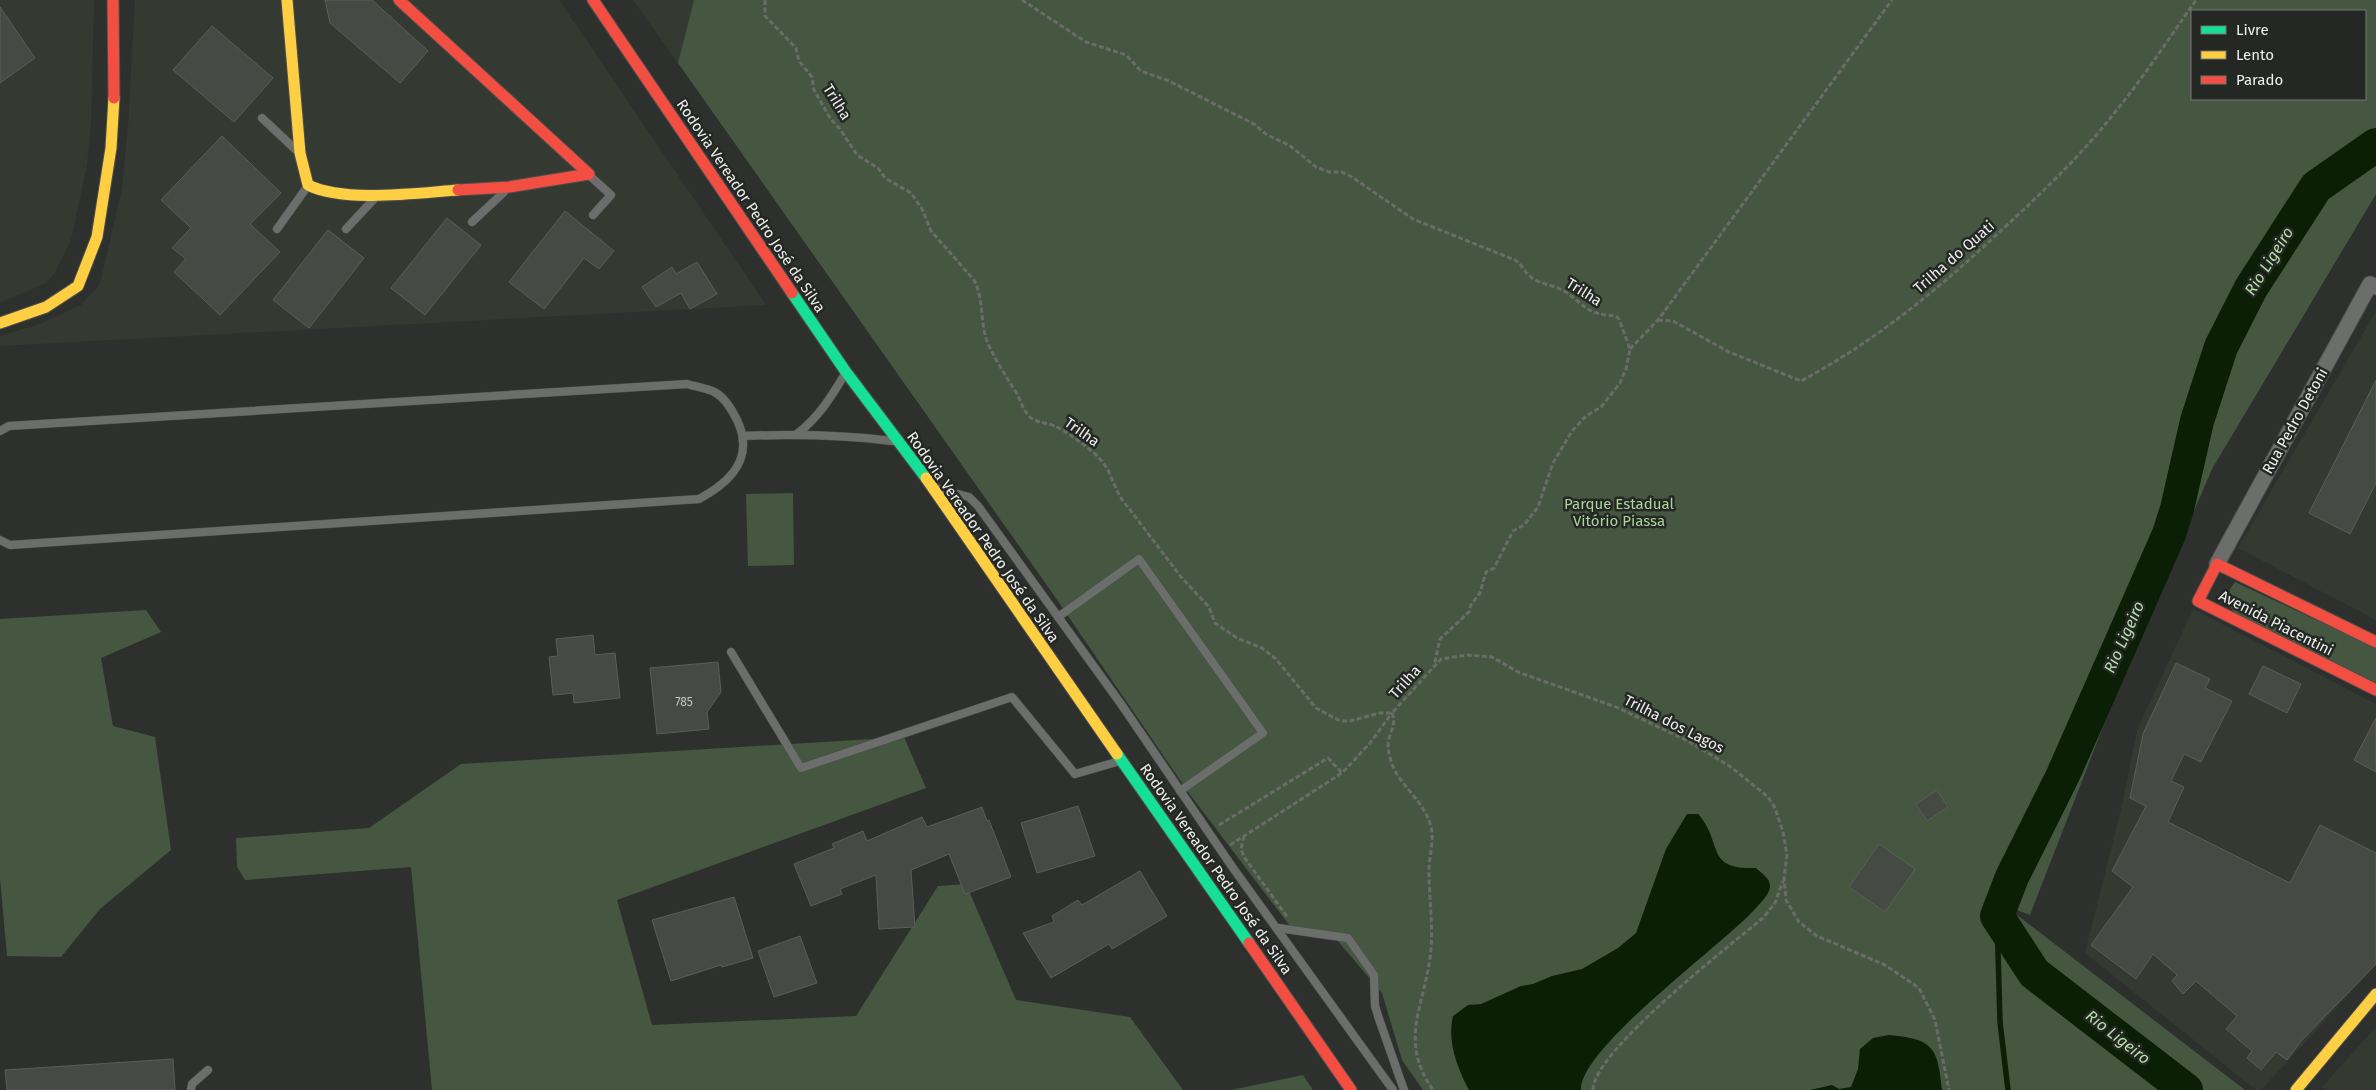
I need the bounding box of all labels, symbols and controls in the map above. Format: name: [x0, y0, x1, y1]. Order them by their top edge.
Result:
legend: [2191, 10, 2366, 100]
text: Livre: [2236, 21, 2269, 39]
text: Lento: [2236, 46, 2274, 64]
text: Parado: [2236, 71, 2283, 89]
street label: Trilha: [819, 81, 855, 123]
street label: Rodovia Vereador Pedro José da Silva: [673, 96, 829, 316]
street label: Trilha do Quati: [1910, 217, 1998, 297]
water label: Rio Ligeiro: [2241, 223, 2297, 299]
street label: Trilha: [1563, 274, 1605, 310]
street label: Rua Pedro Detoni: [2258, 365, 2332, 477]
street label: Trilha: [1061, 414, 1103, 450]
street label: Rodovia Vereador Pedro José da Silva: [903, 428, 1063, 646]
park label: Parque Estadual Vitório Piassa: [1564, 495, 1674, 530]
street label: Avenida Piacentini: [2216, 586, 2336, 660]
water label: Rio Ligeiro: [2100, 598, 2148, 676]
street label: Trilha: [1385, 662, 1425, 702]
street label: Trilha dos Lagos: [1621, 691, 1727, 757]
house number: 785: [675, 695, 693, 709]
street label: Rodovia Vereador Pedro José da Silva: [1136, 760, 1296, 978]
water label: Rio Ligeiro: [2082, 1006, 2154, 1068]

